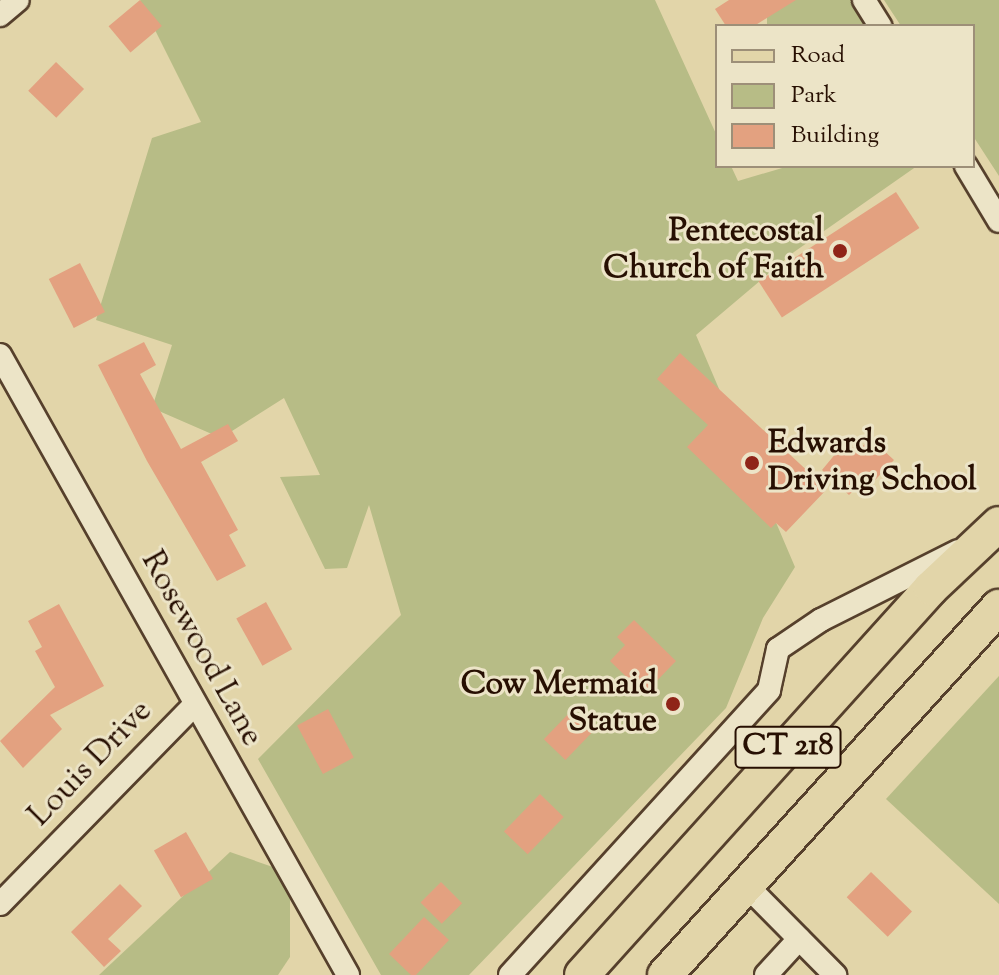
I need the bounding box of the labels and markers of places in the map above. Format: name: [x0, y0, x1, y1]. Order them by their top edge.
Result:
place label: Pentecostal Church of Faith: [603, 214, 824, 289]
marker: Pentecostal Church of Faith: [831, 242, 849, 260]
place label: Edwards Driving School: [768, 426, 977, 501]
marker: Edwards Driving School: [743, 454, 761, 472]
place label: Cow Mermaid Statue: [461, 667, 657, 742]
marker: Cow Mermaid Statue: [664, 695, 682, 713]

